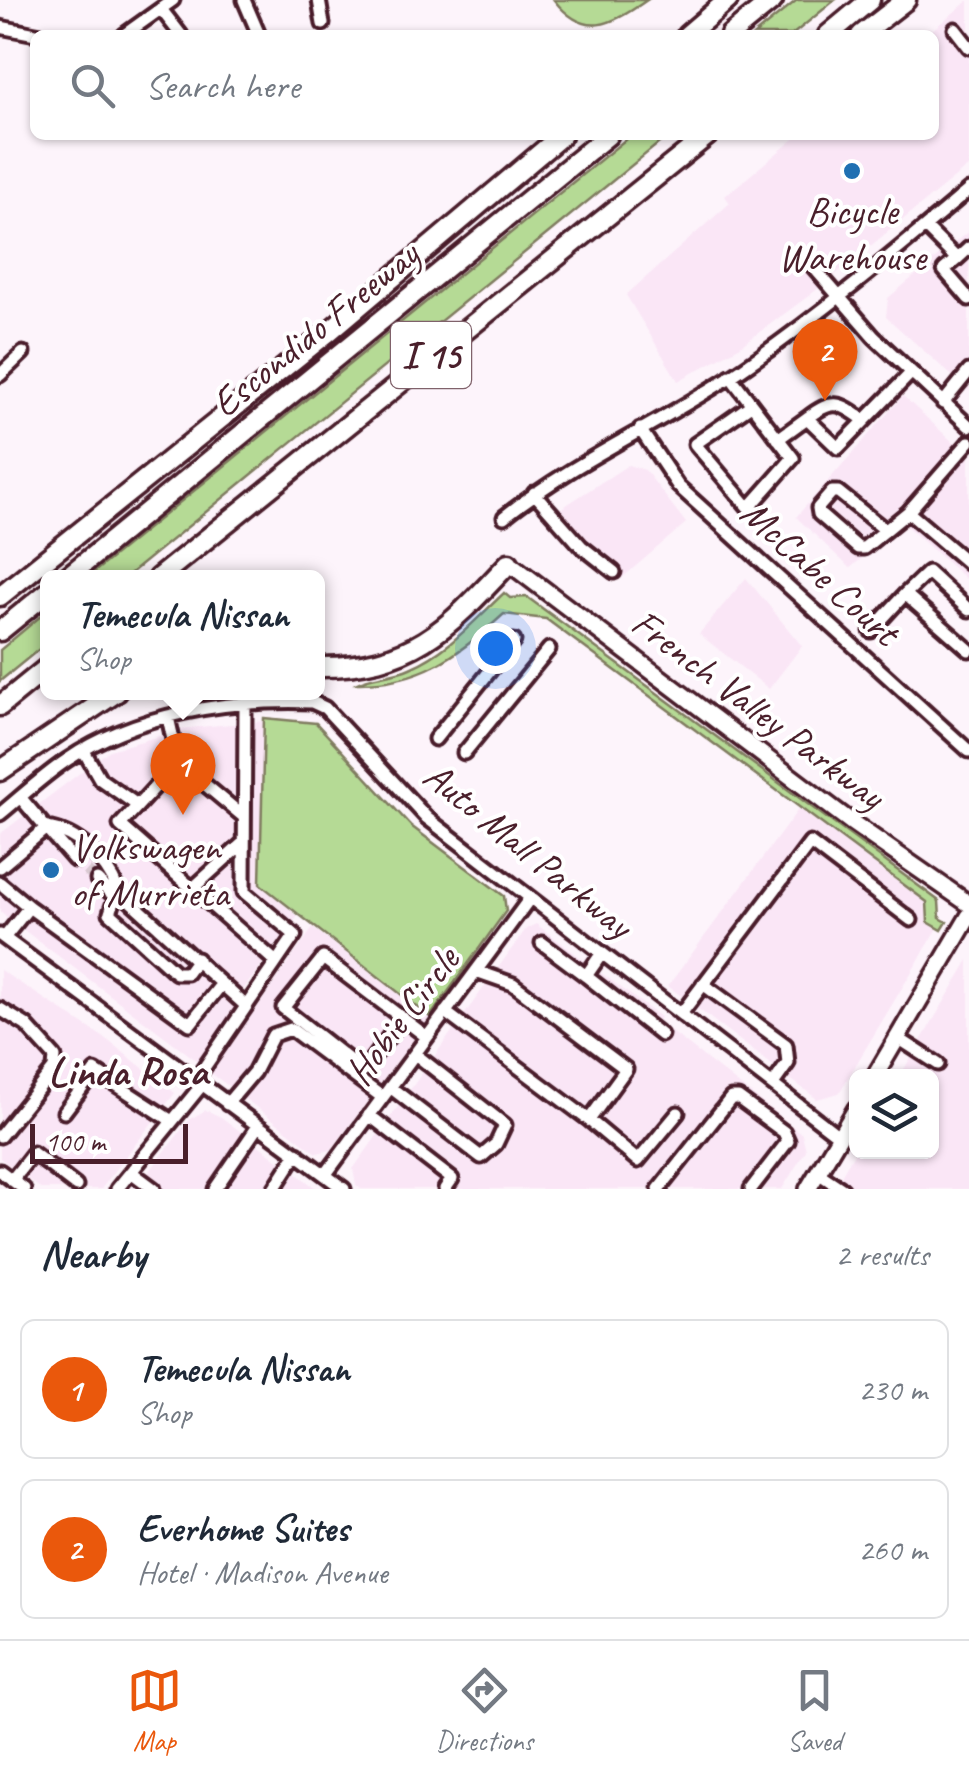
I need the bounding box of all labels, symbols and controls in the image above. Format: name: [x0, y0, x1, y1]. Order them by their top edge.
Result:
search box: [30, 30, 939, 140]
icon: search: [65, 58, 120, 113]
text: Search here: [145, 62, 300, 109]
marker: Bicycle Warehouse: [841, 160, 863, 182]
place label: Bicycle Warehouse: [778, 186, 929, 282]
street label: Escondido Freeway: [201, 228, 431, 428]
pin: 2: [792, 318, 858, 401]
road number: I 15: [391, 322, 471, 388]
street label: McCabe Court: [731, 488, 912, 659]
popup: [40, 570, 325, 700]
text: Temecula Nissan: [76, 591, 289, 638]
street label: French Valley Parkway: [622, 598, 896, 822]
your location: [470, 623, 521, 674]
text: Shop: [76, 638, 131, 679]
pin: 1: [150, 732, 216, 815]
street label: Auto Mall Parkway: [414, 751, 645, 951]
place label: Volkswagen of Murrieta: [71, 822, 232, 918]
marker: Volkswagen of Murrieta: [40, 859, 62, 881]
street label: Hobie Circle: [334, 935, 472, 1095]
district label: Linda Rosa: [48, 1045, 211, 1098]
map controls: [849, 1069, 939, 1159]
button: layers: [849, 1069, 939, 1159]
scale bar: [30, 1119, 188, 1164]
text: 100 m: [45, 1124, 105, 1159]
text: Nearby: [40, 1228, 146, 1281]
text: 2 results: [835, 1234, 929, 1275]
text: Temecula Nissan: [137, 1345, 350, 1392]
text: 1: [67, 1369, 82, 1410]
text: 230 m: [858, 1369, 927, 1410]
text: Shop: [137, 1392, 191, 1433]
text: Everhome Suites: [137, 1505, 349, 1552]
text: 2: [67, 1529, 82, 1570]
text: 260 m: [858, 1529, 927, 1570]
text: Hotel · Madison Avenue: [137, 1552, 388, 1593]
tab: Map: [127, 1663, 182, 1758]
tab: Directions: [436, 1663, 533, 1758]
tab: Saved: [787, 1663, 842, 1758]

